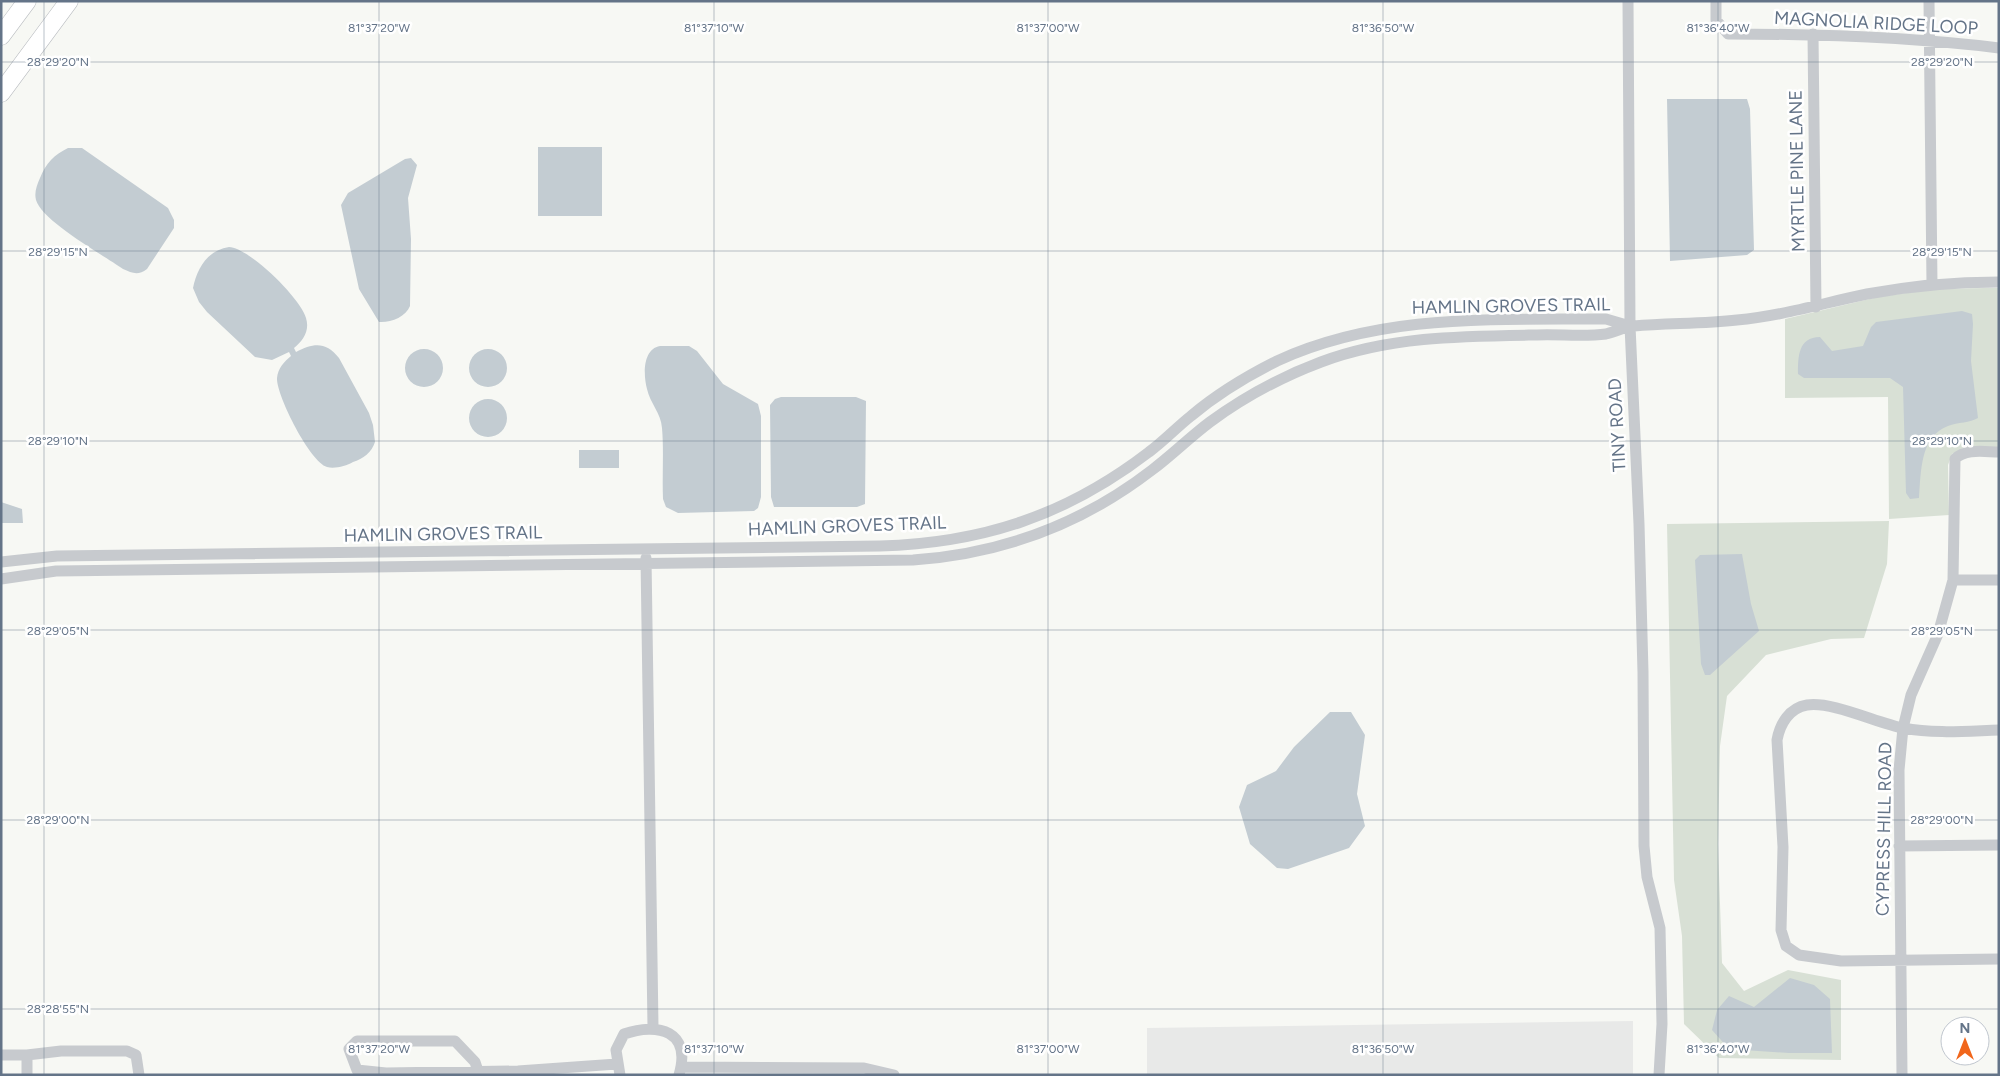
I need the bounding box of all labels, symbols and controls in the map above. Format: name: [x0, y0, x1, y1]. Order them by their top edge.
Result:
street label: MAGNOLIA RIDGE LOOP: [1774, 7, 1978, 39]
text: 81°37'20"W: [348, 21, 410, 35]
text: 81°37'10"W: [684, 21, 745, 35]
text: 81°37'00"W: [1017, 21, 1080, 35]
text: 81°36'50"W: [1352, 21, 1415, 35]
text: 81°36'40"W: [1687, 21, 1750, 35]
text: 28°29'20"N: [27, 55, 89, 69]
text: 28°29'20"N: [1911, 55, 1973, 69]
street label: MYRTLE PINE LANE: [1785, 90, 1809, 252]
text: 28°29'15"N: [28, 245, 88, 259]
text: 28°29'15"N: [1912, 245, 1972, 259]
street label: HAMLIN GROVES TRAIL: [1412, 293, 1611, 319]
street label: TINY ROAD: [1604, 378, 1630, 472]
text: 28°29'10"N: [28, 434, 88, 448]
text: 28°29'10"N: [1912, 434, 1972, 448]
street label: HAMLIN GROVES TRAIL: [747, 512, 947, 540]
street label: HAMLIN GROVES TRAIL: [344, 521, 543, 547]
text: 28°29'05"N: [27, 624, 89, 638]
text: 28°29'05"N: [1911, 624, 1973, 638]
street label: CYPRESS HILL ROAD: [1871, 742, 1897, 916]
text: 28°29'00"N: [27, 813, 89, 827]
text: 28°29'00"N: [1911, 813, 1973, 827]
text: 28°28'55"N: [27, 1002, 89, 1016]
north arrow: [1940, 1016, 1990, 1066]
text: N: [1960, 1020, 1970, 1037]
text: 81°37'20"W: [348, 1042, 410, 1056]
text: 81°37'10"W: [684, 1042, 745, 1056]
text: 81°37'00"W: [1017, 1042, 1080, 1056]
text: 81°36'50"W: [1352, 1042, 1415, 1056]
text: 81°36'40"W: [1687, 1042, 1750, 1056]

